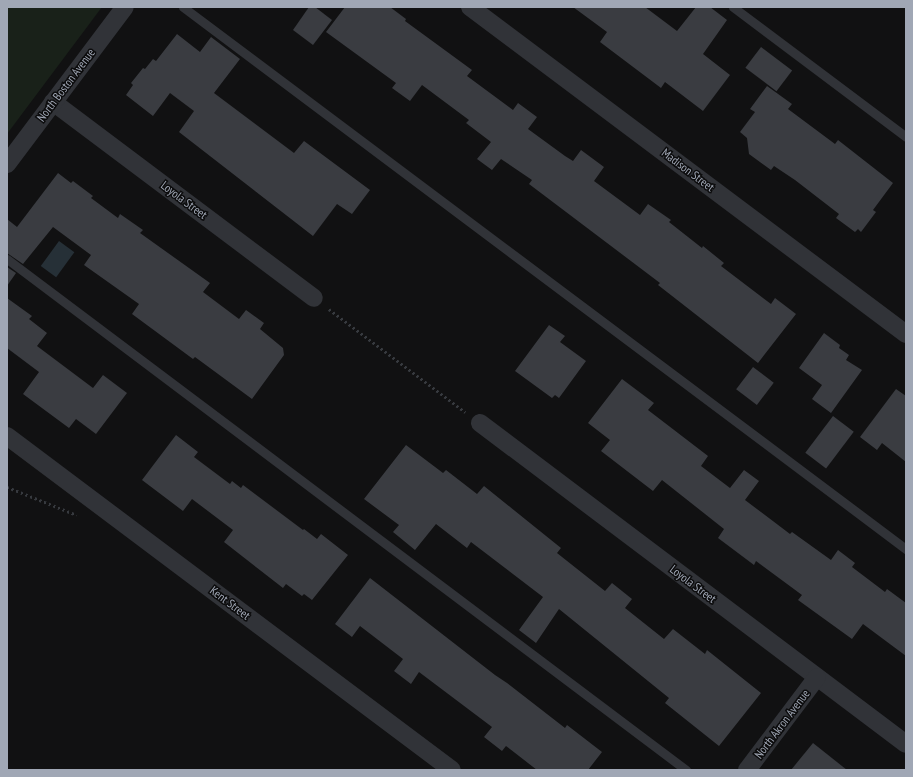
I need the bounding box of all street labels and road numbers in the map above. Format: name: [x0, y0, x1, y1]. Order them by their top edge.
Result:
street label: North Boston Avenue: [34, 46, 98, 124]
street label: Madison Street: [659, 146, 717, 194]
street label: Loyola Street: [158, 178, 210, 222]
street label: Loyola Street: [667, 562, 719, 606]
street label: Kent Street: [207, 583, 253, 623]
street label: North Akron Avenue: [751, 686, 813, 762]

